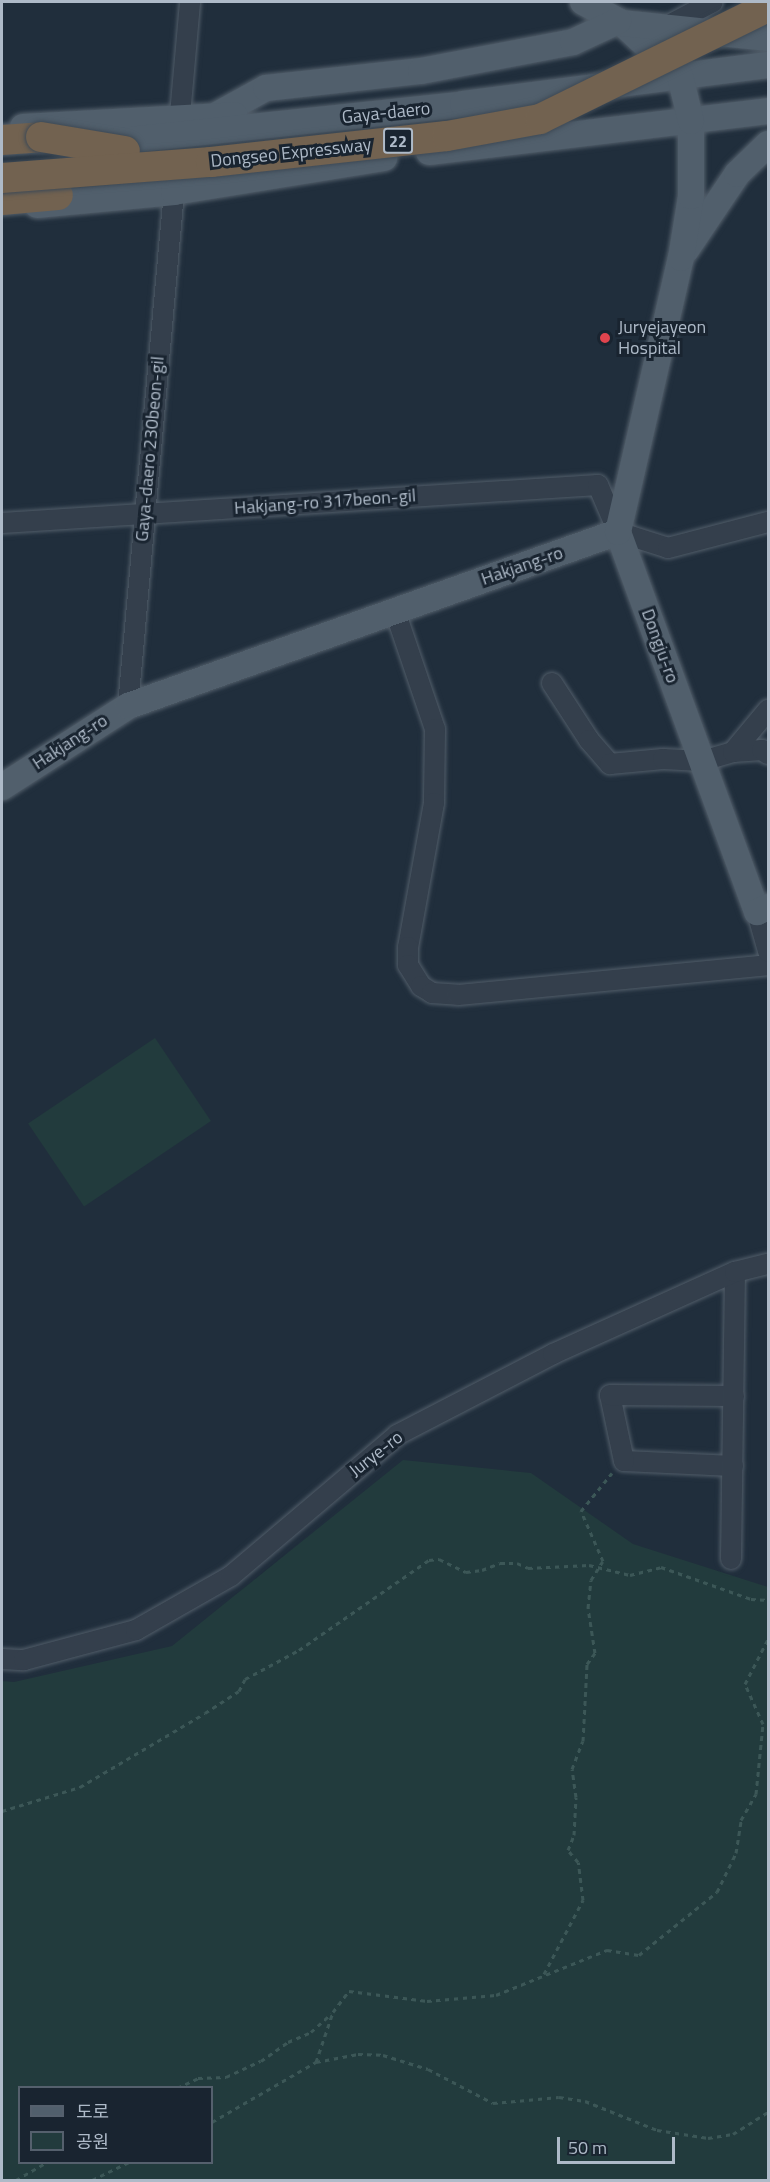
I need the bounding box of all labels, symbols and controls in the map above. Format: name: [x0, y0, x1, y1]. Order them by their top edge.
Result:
street label: Gaya-daero: [341, 98, 431, 128]
road number: 22: [383, 128, 413, 154]
street label: Dongseo Expressway: [210, 134, 372, 172]
place label: Juryejayeon Hospital: [618, 317, 706, 360]
marker: Juryejayeon Hospital: [596, 329, 614, 347]
street label: Gaya-daero 230beon-gil: [131, 356, 169, 542]
street label: Hakjang-ro 317beon-gil: [233, 485, 417, 519]
street label: Hakjang-ro: [478, 542, 566, 590]
street label: Dongju-ro: [637, 606, 683, 686]
street label: Hakjang-ro: [29, 710, 111, 774]
street label: Jurye-ro: [345, 1426, 407, 1482]
legend: [18, 2086, 213, 2164]
text: 도로: [76, 2098, 109, 2125]
scale bar: [560, 2125, 678, 2163]
text: 공원: [76, 2128, 109, 2155]
text: 50 m: [568, 2134, 607, 2161]

